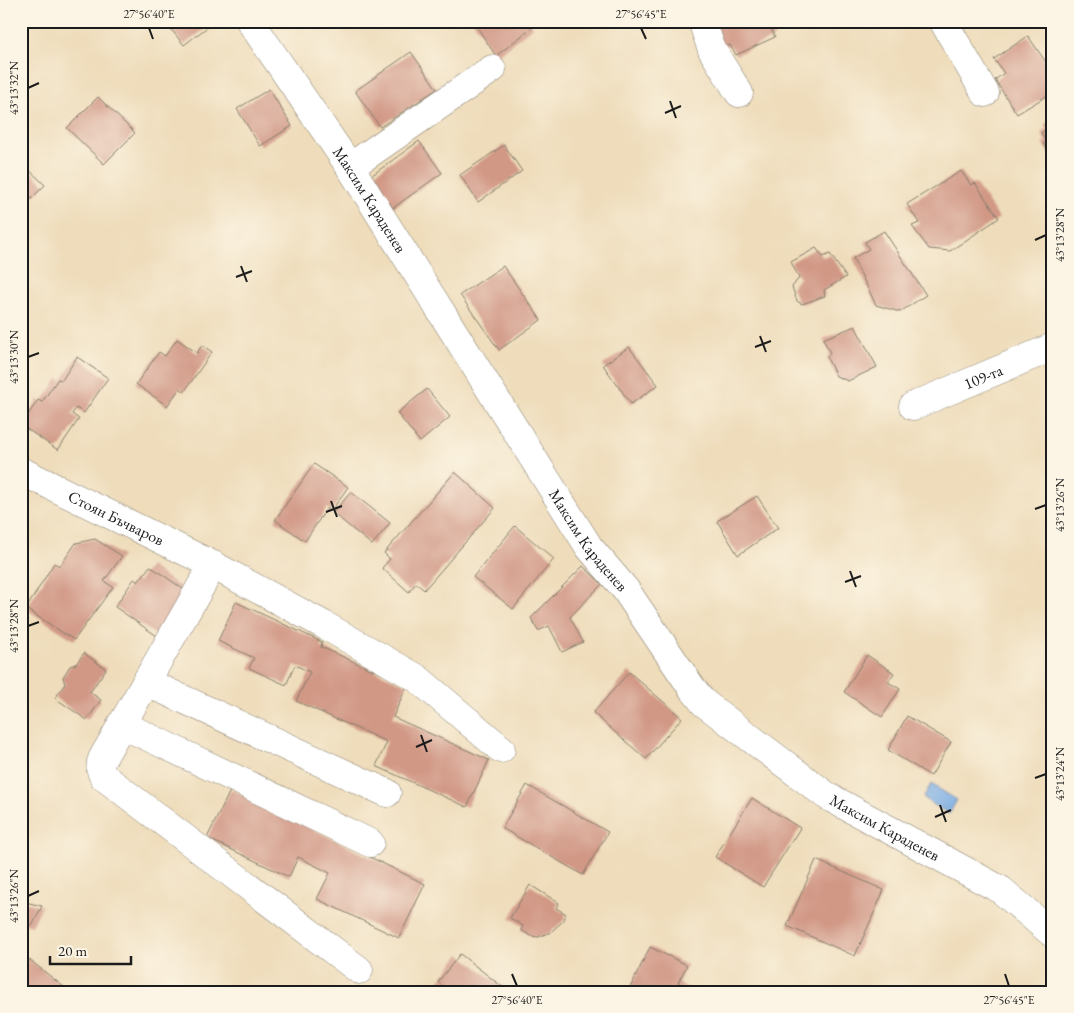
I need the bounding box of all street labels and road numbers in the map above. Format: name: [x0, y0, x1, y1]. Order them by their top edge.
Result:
street label: Максим Караденев: [328, 142, 411, 257]
street label: 109-та: [961, 359, 1006, 394]
street label: Максим Караденев: [544, 485, 633, 596]
street label: Стоян Бъчваров: [65, 486, 168, 551]
street label: Максим Караденев: [826, 789, 944, 866]

